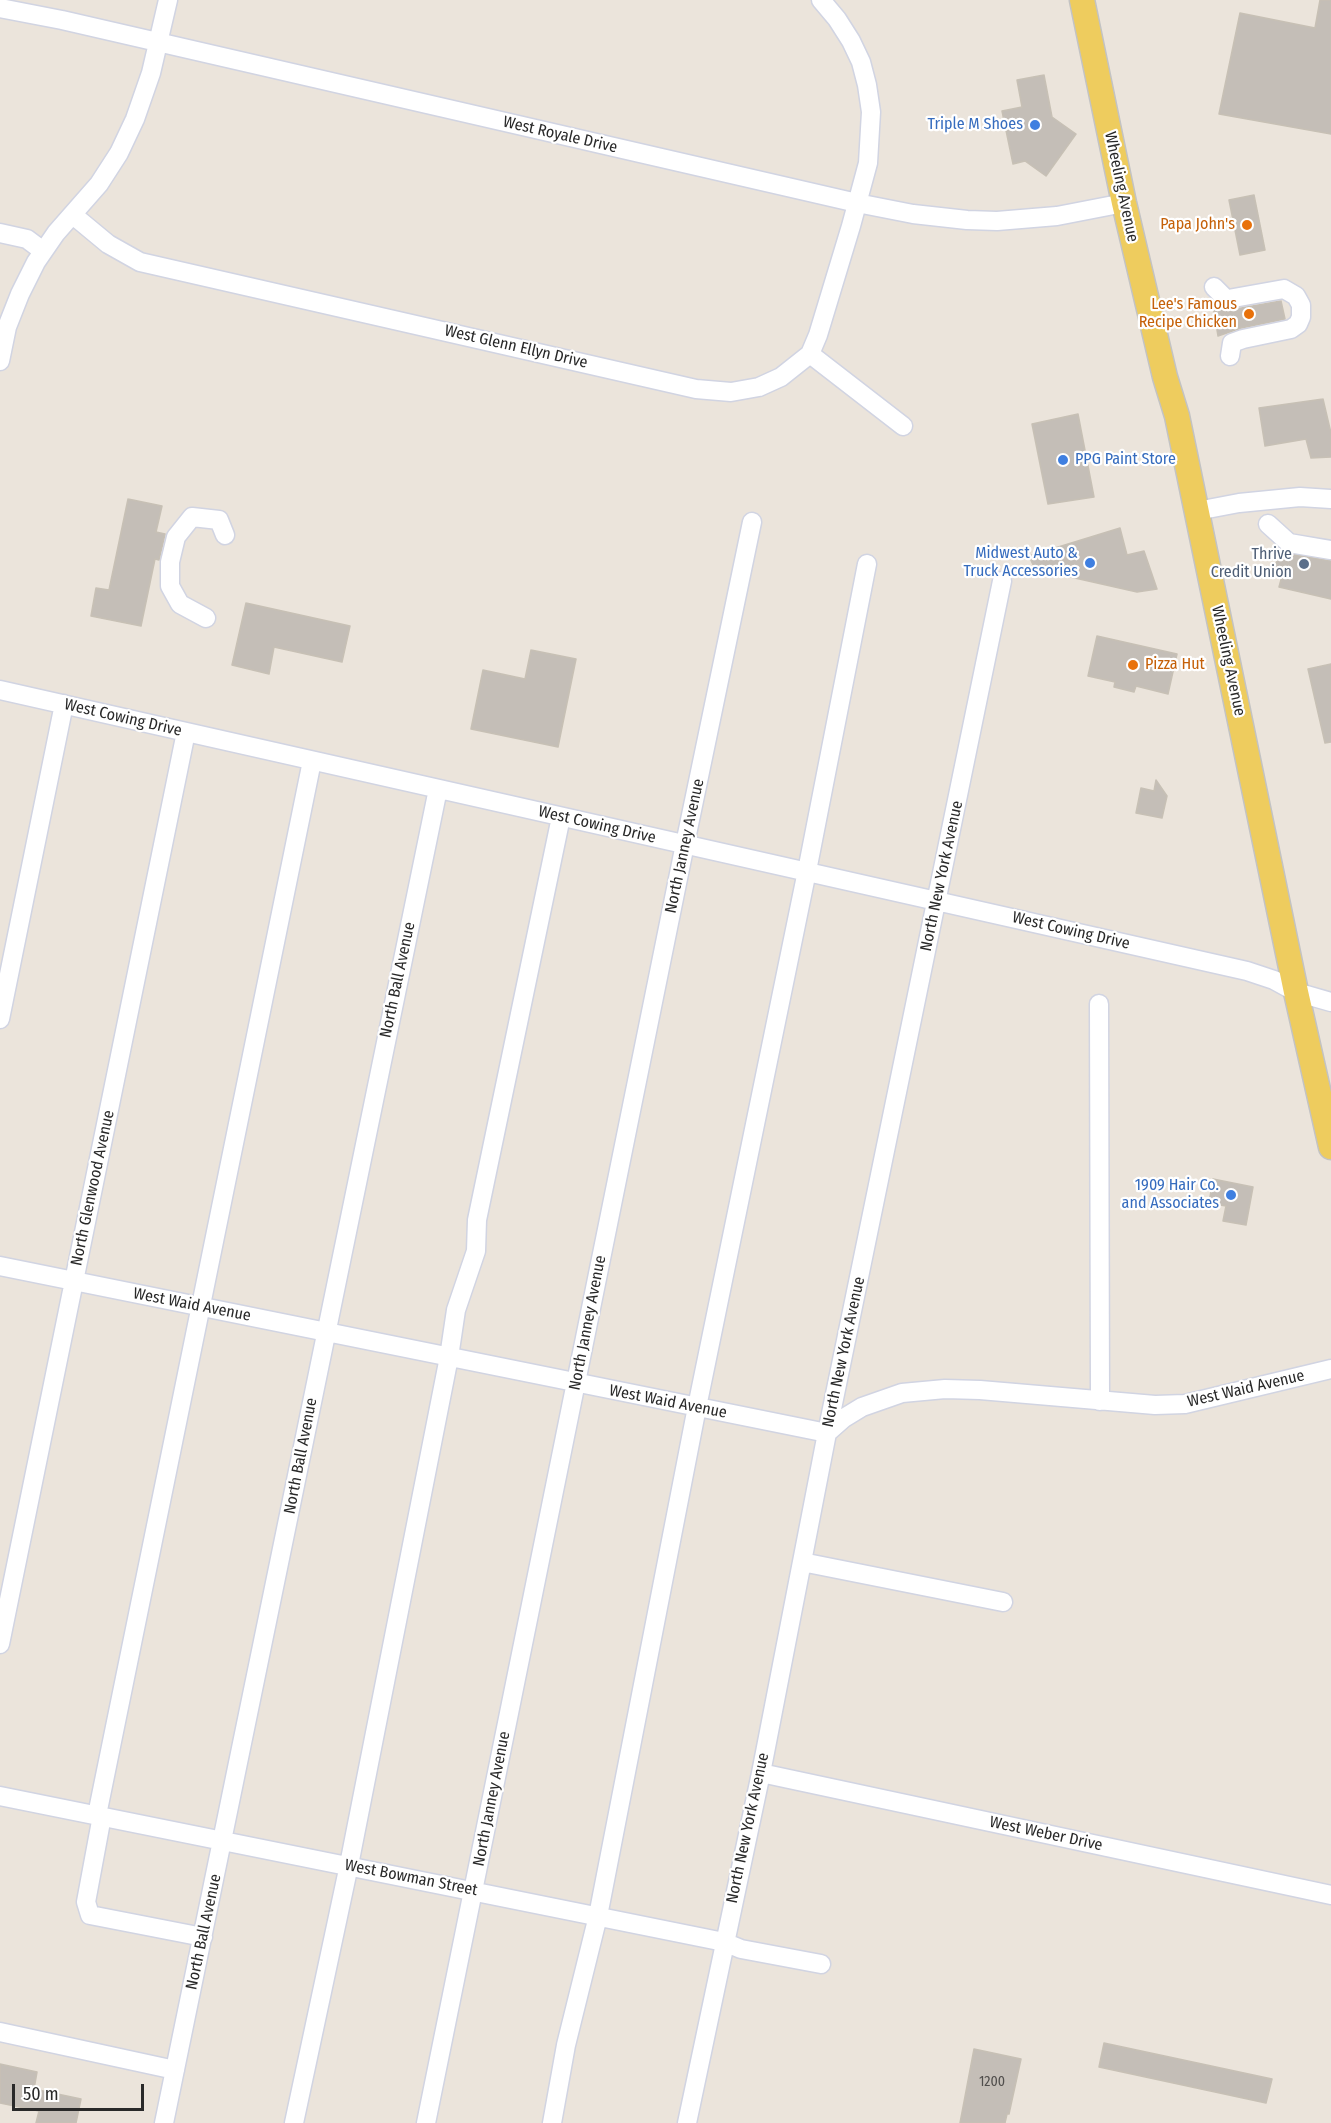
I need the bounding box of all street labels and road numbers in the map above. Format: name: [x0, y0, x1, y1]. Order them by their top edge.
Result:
street label: West Royale Drive: [501, 113, 619, 157]
street label: Wheeling Avenue: [1100, 130, 1142, 244]
street label: West Glenn Ellyn Drive: [443, 321, 589, 373]
street label: Wheeling Avenue: [1207, 604, 1249, 718]
street label: West Cowing Drive: [62, 695, 184, 741]
street label: North Janney Avenue: [661, 777, 709, 915]
street label: North New York Avenue: [917, 799, 967, 953]
street label: West Cowing Drive: [536, 802, 658, 848]
street label: West Cowing Drive: [1010, 908, 1132, 954]
street label: North Ball Avenue: [376, 920, 420, 1040]
street label: North Glenwood Avenue: [67, 1108, 119, 1268]
street label: North Janney Avenue: [566, 1254, 610, 1392]
street label: North New York Avenue: [819, 1275, 869, 1429]
street label: West Waid Avenue: [132, 1284, 252, 1326]
street label: West Waid Avenue: [1186, 1366, 1306, 1412]
street label: West Waid Avenue: [608, 1381, 728, 1423]
street label: North Ball Avenue: [280, 1396, 322, 1516]
street label: North Janney Avenue: [470, 1730, 514, 1868]
street label: North New York Avenue: [723, 1751, 773, 1905]
street label: West Weber Drive: [988, 1813, 1104, 1855]
street label: West Bowman Street: [343, 1856, 479, 1900]
street label: North Ball Avenue: [182, 1872, 226, 1992]

